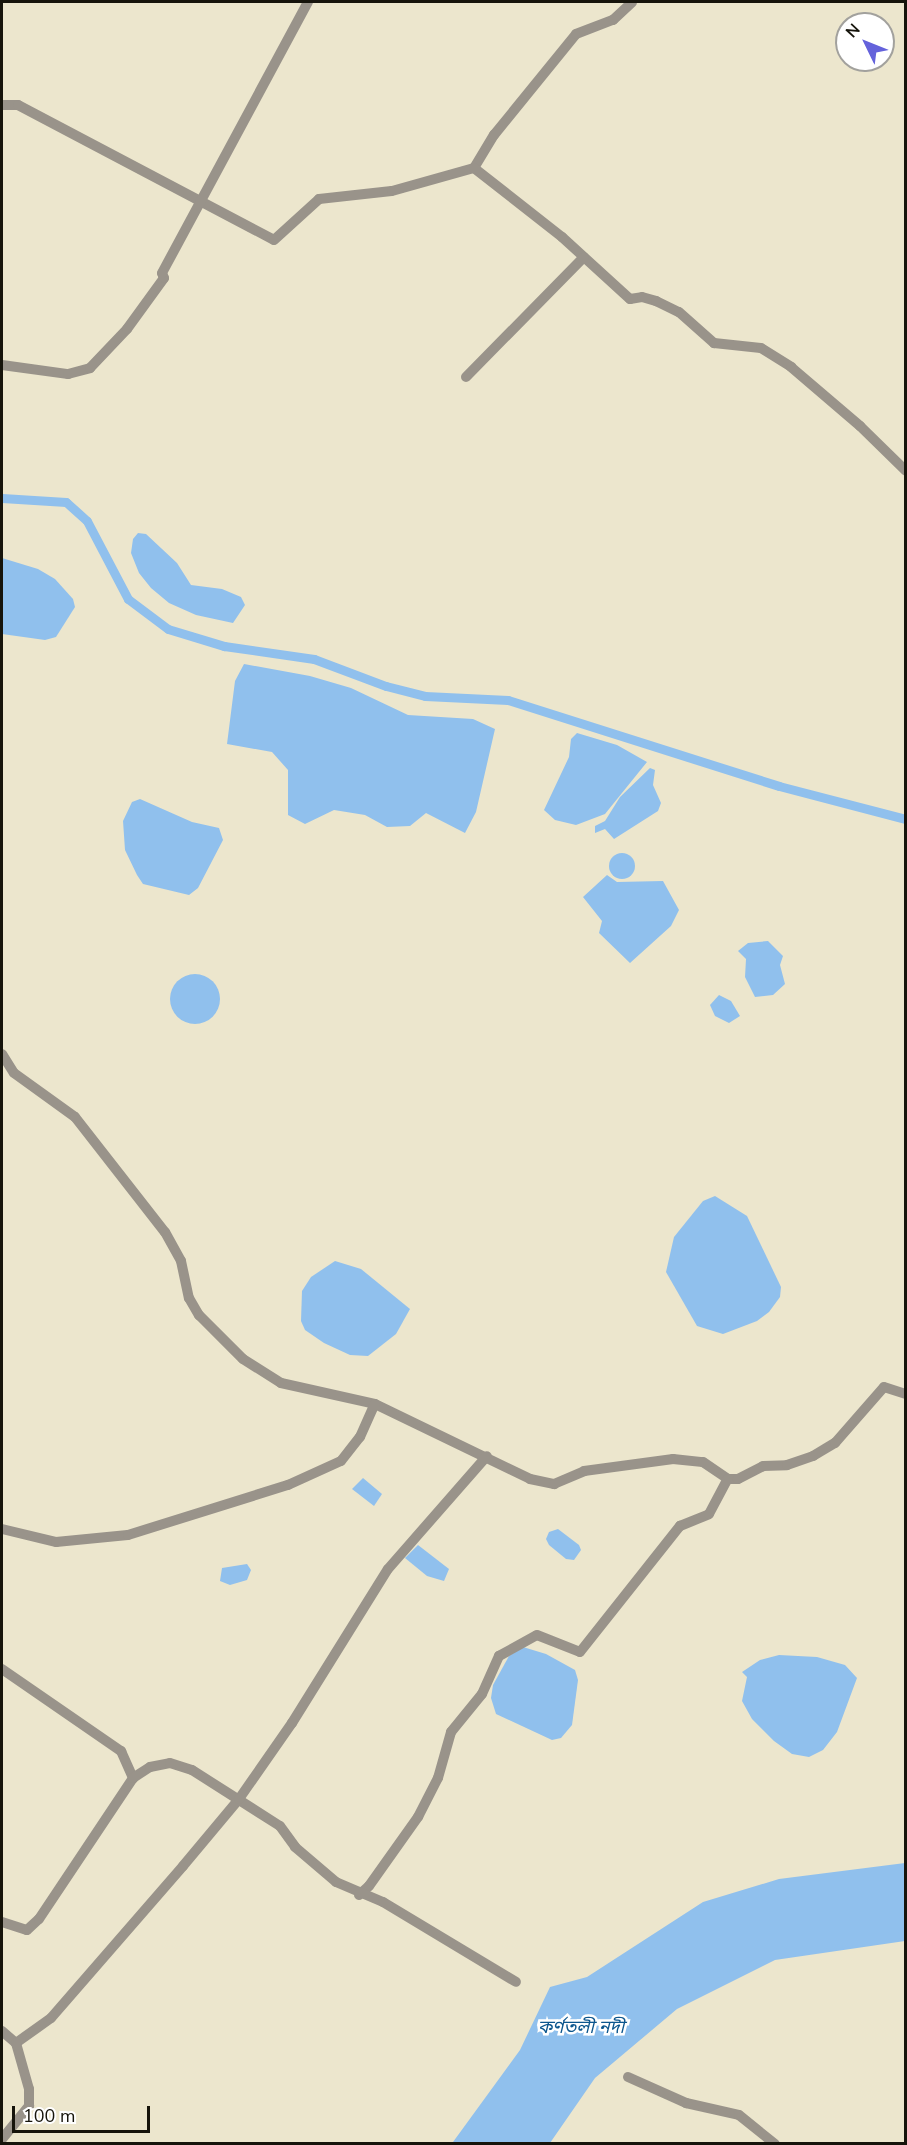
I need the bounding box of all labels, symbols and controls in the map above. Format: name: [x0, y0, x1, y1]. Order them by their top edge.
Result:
north arrow: [835, 12, 895, 72]
text: N: [841, 19, 865, 43]
water label: কর্ণতলী নদী: [538, 2016, 624, 2038]
scale bar: [15, 2094, 153, 2132]
text: 100 m: [23, 2104, 75, 2128]

